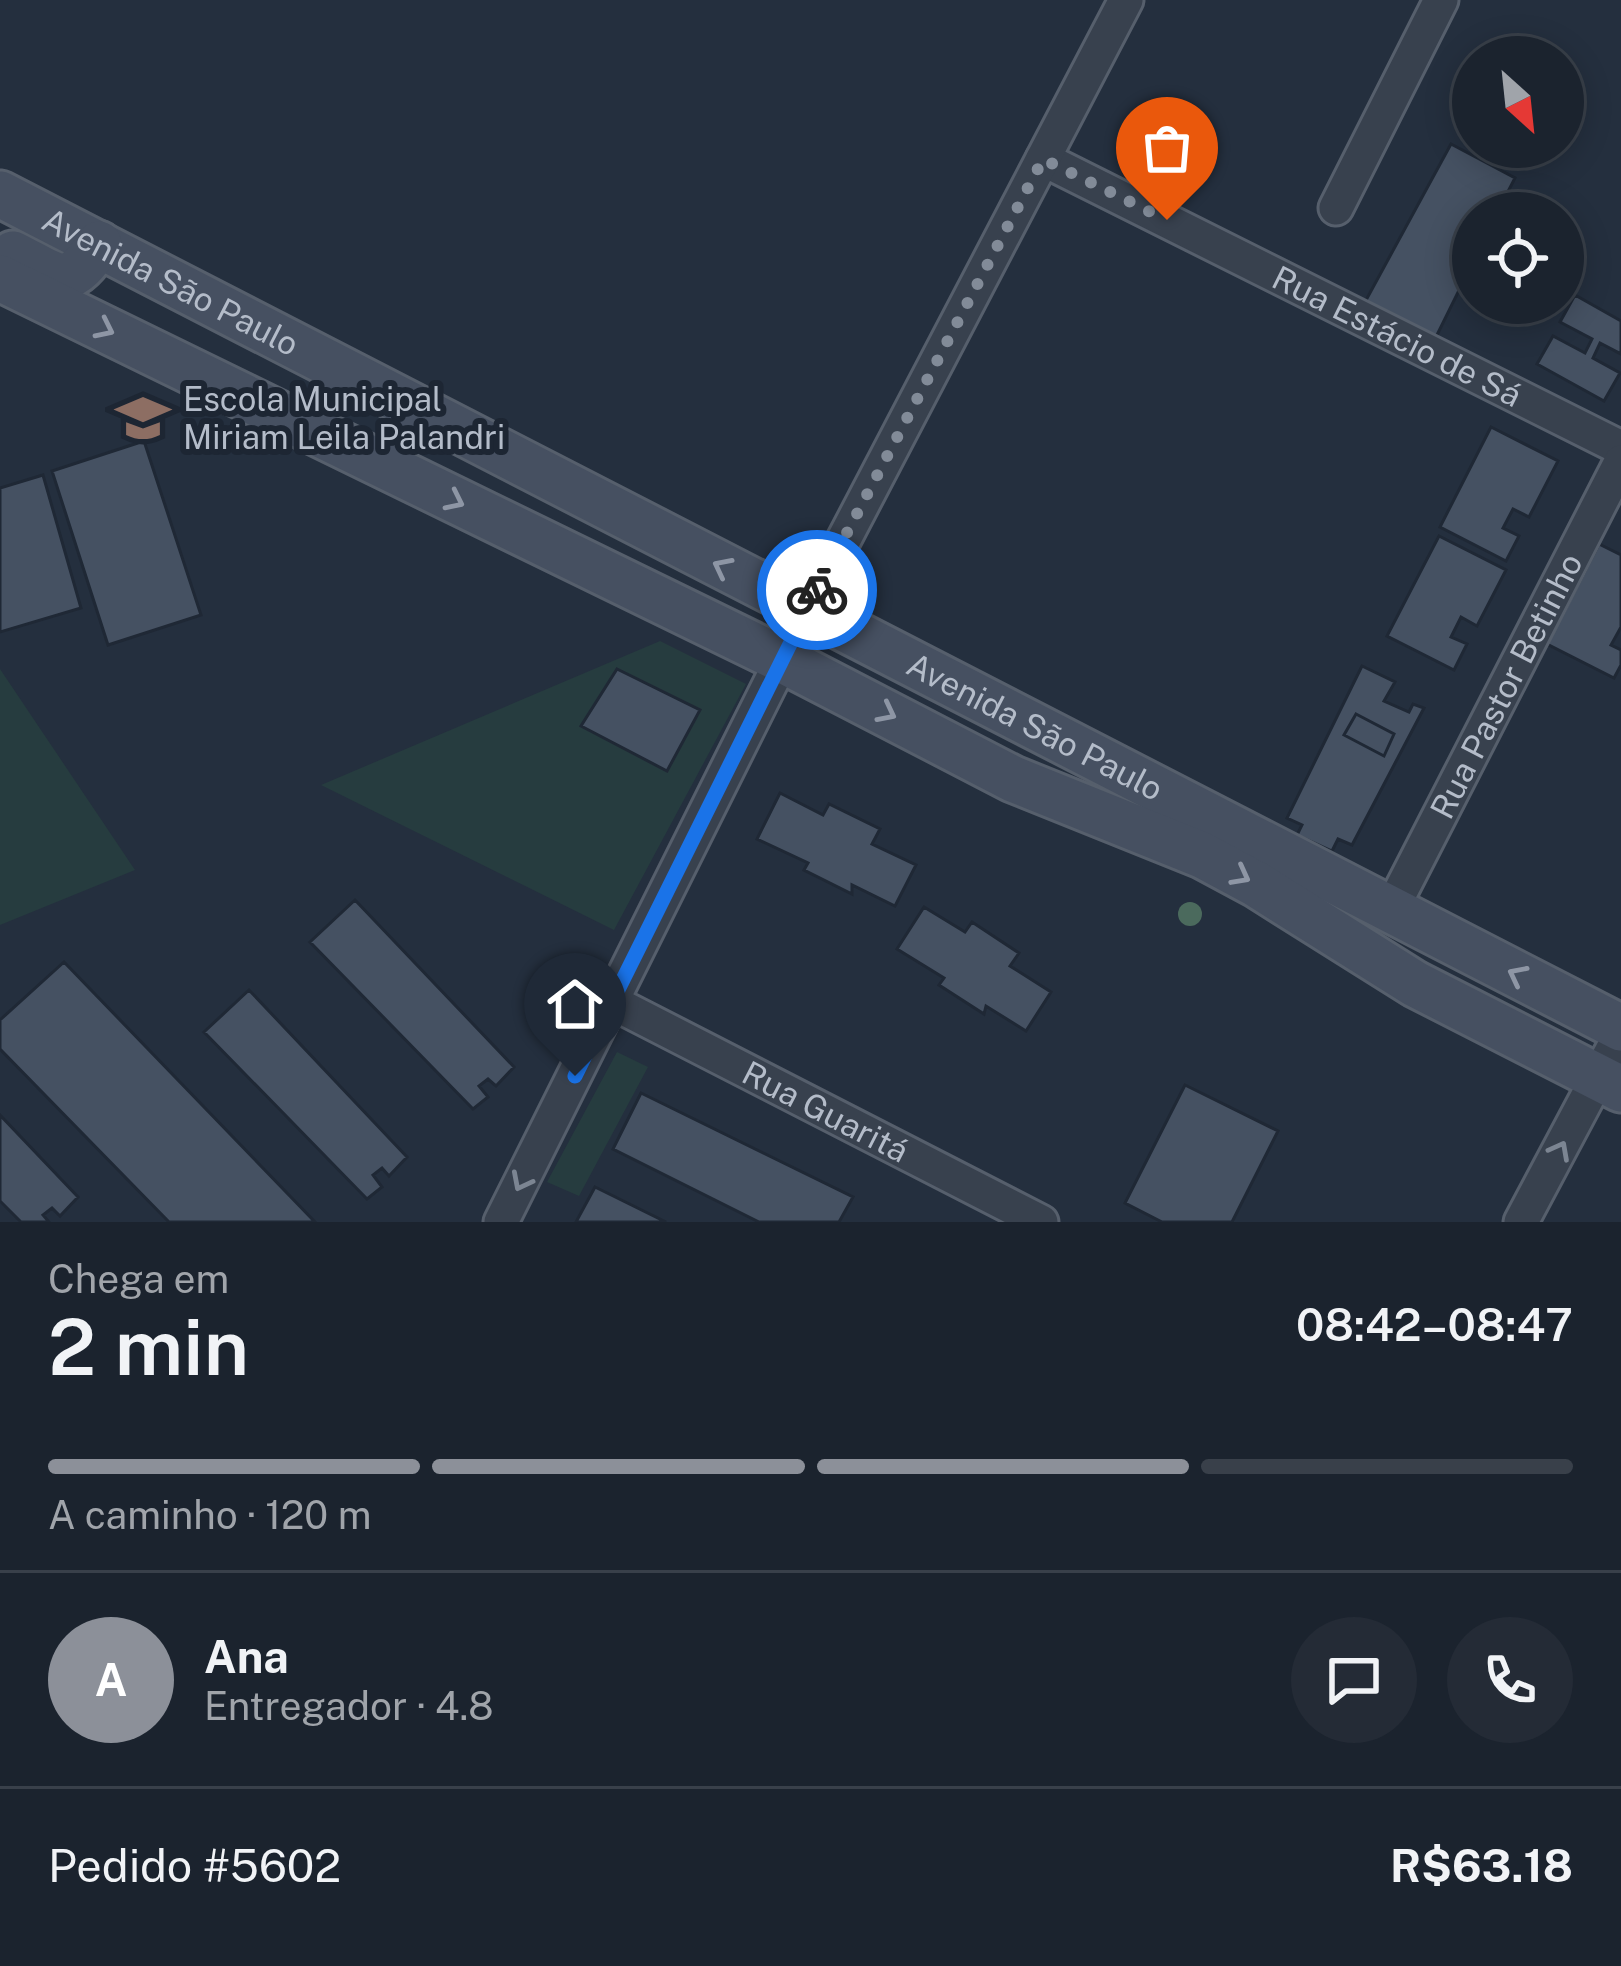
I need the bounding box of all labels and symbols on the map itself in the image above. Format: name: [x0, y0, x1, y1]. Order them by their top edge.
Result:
north arrow: [1452, 36, 1584, 168]
pin: [1116, 97, 1218, 220]
street label: Avenida São Paulo: [36, 200, 305, 363]
street label: Rua Estácio de Sá: [1266, 258, 1528, 414]
one-way arrow: [93, 315, 114, 339]
place label: Escola Municipal Miriam Leila Palandri: [183, 380, 505, 456]
school or university icon: Escola Municipal Miriam Leila Palandri: [114, 389, 172, 447]
one-way arrow: [443, 487, 464, 510]
courier: [757, 530, 877, 650]
street label: Rua Pastor Betinho: [1422, 547, 1590, 825]
one-way arrow: [712, 558, 734, 581]
street label: Avenida São Paulo: [901, 645, 1169, 808]
one-way arrow: [874, 699, 896, 722]
one-way arrow: [1228, 862, 1249, 885]
pin: [524, 953, 626, 1076]
one-way arrow: [1508, 965, 1529, 989]
street label: Rua Guaritá: [736, 1053, 915, 1170]
one-way arrow: [1546, 1141, 1569, 1162]
one-way arrow: [513, 1169, 536, 1191]

